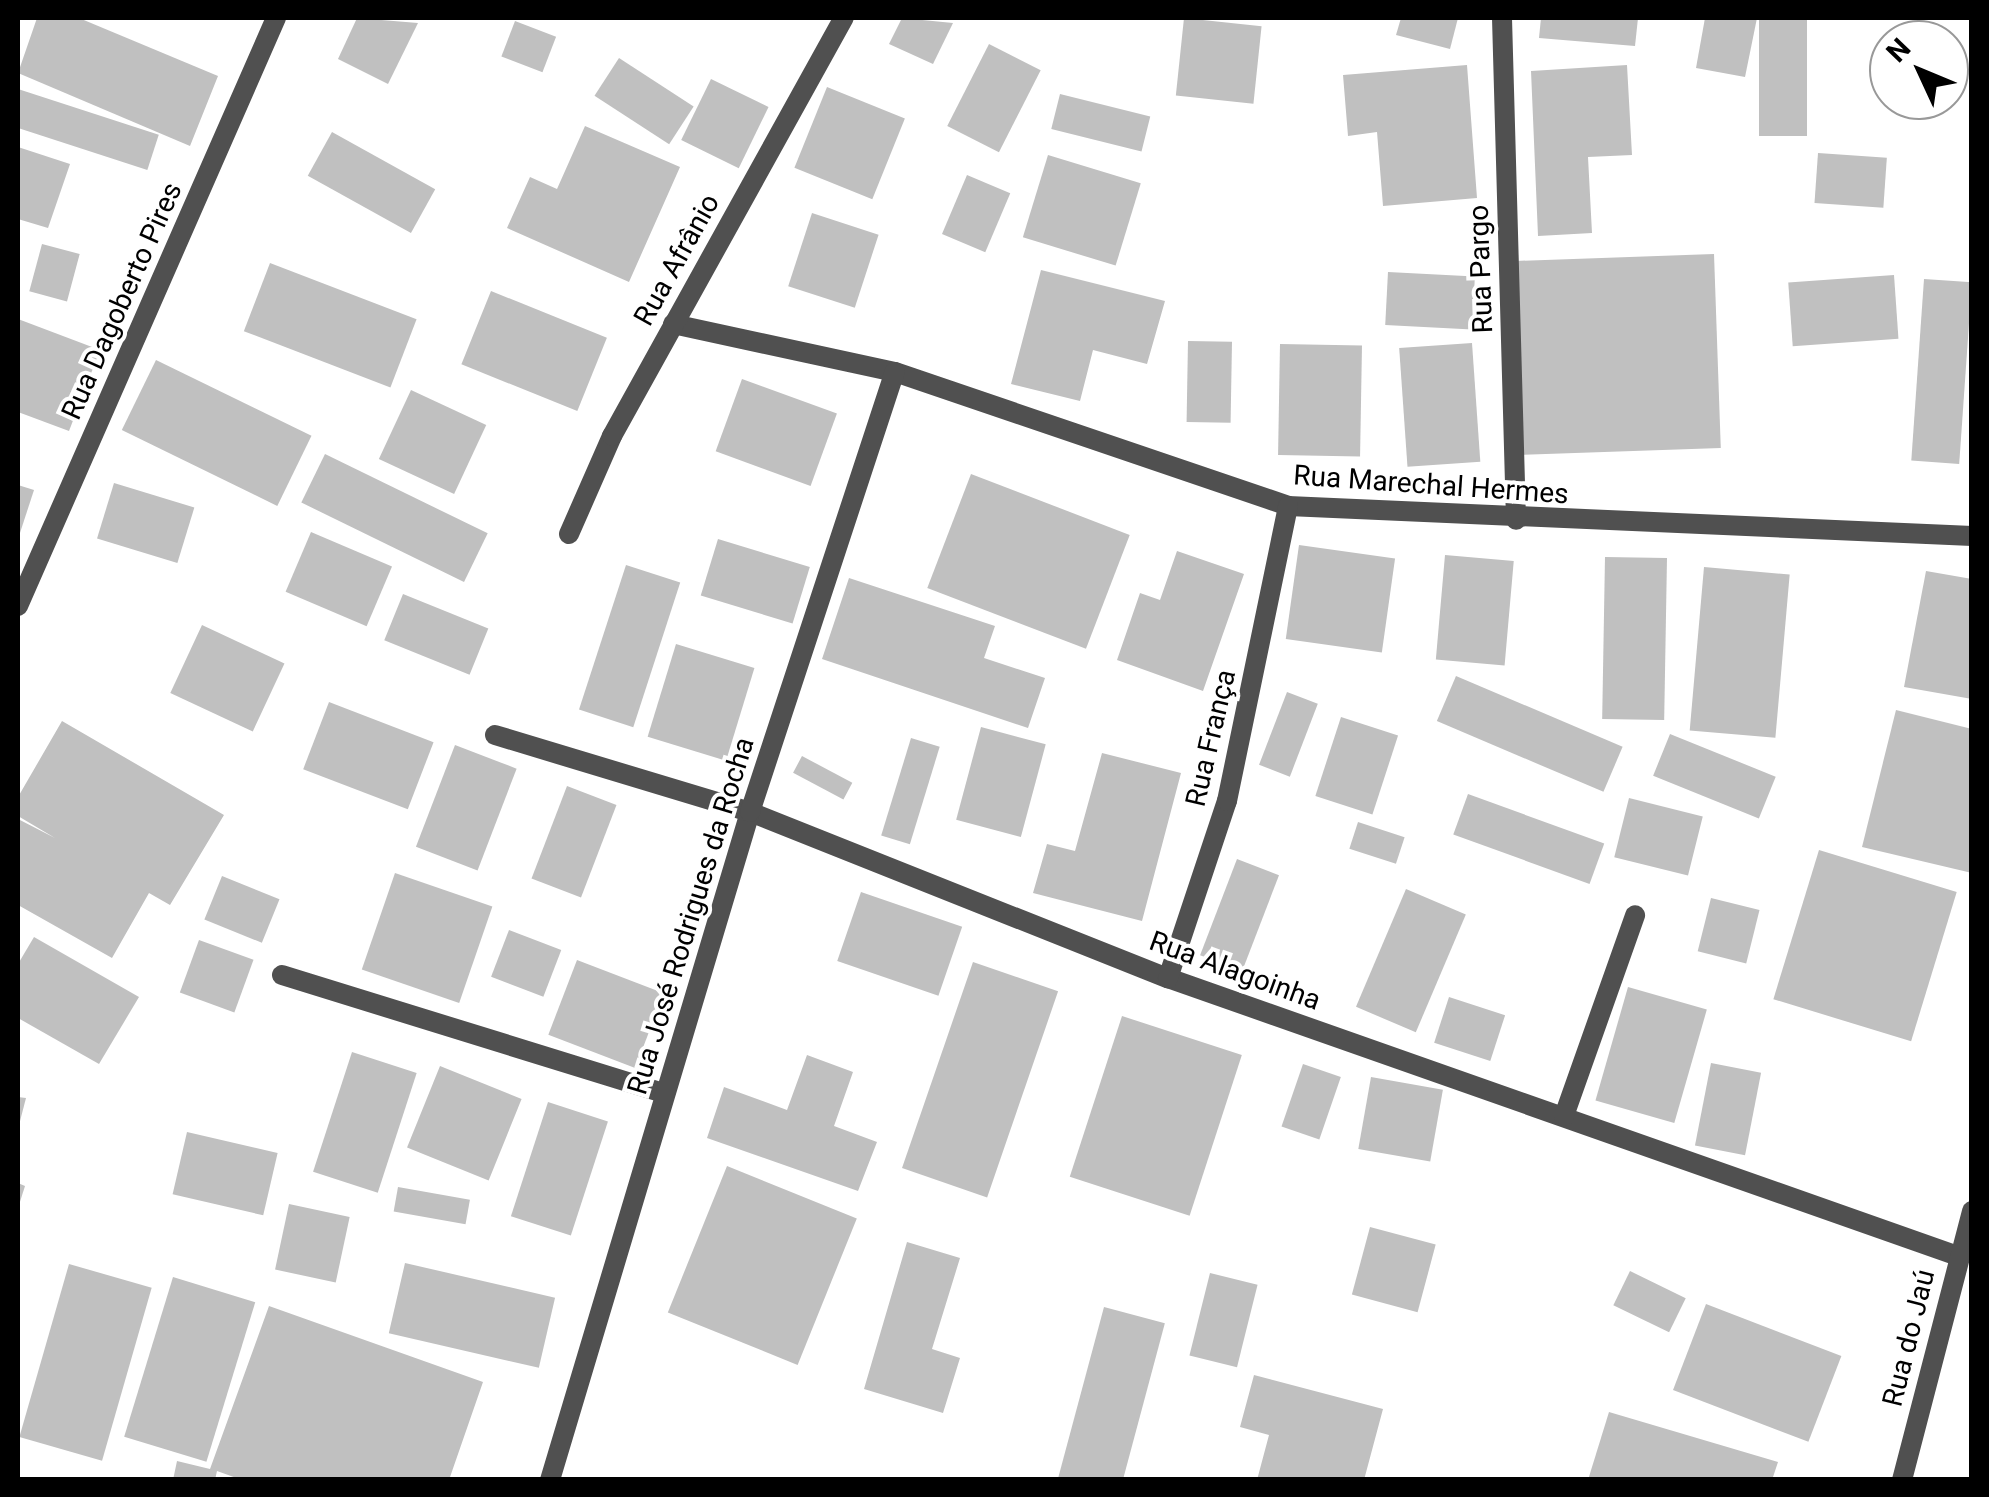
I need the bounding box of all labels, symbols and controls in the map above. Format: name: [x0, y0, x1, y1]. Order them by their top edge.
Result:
north arrow: [1869, 20, 1969, 120]
text: N: [1880, 32, 1917, 69]
street label: Rua Dagoberto Pires: [55, 177, 189, 425]
street label: Rua Afrânio: [627, 188, 727, 332]
street label: Rua Pargo: [1462, 204, 1500, 334]
street label: Rua Marechal Hermes: [1292, 459, 1570, 511]
street label: Rua França: [1179, 666, 1243, 810]
street label: Rua José Rodrigues da Rocha: [621, 733, 761, 1099]
street label: Rua Alagoinha: [1145, 924, 1325, 1018]
street label: Rua do Jaú: [1876, 1266, 1942, 1410]

